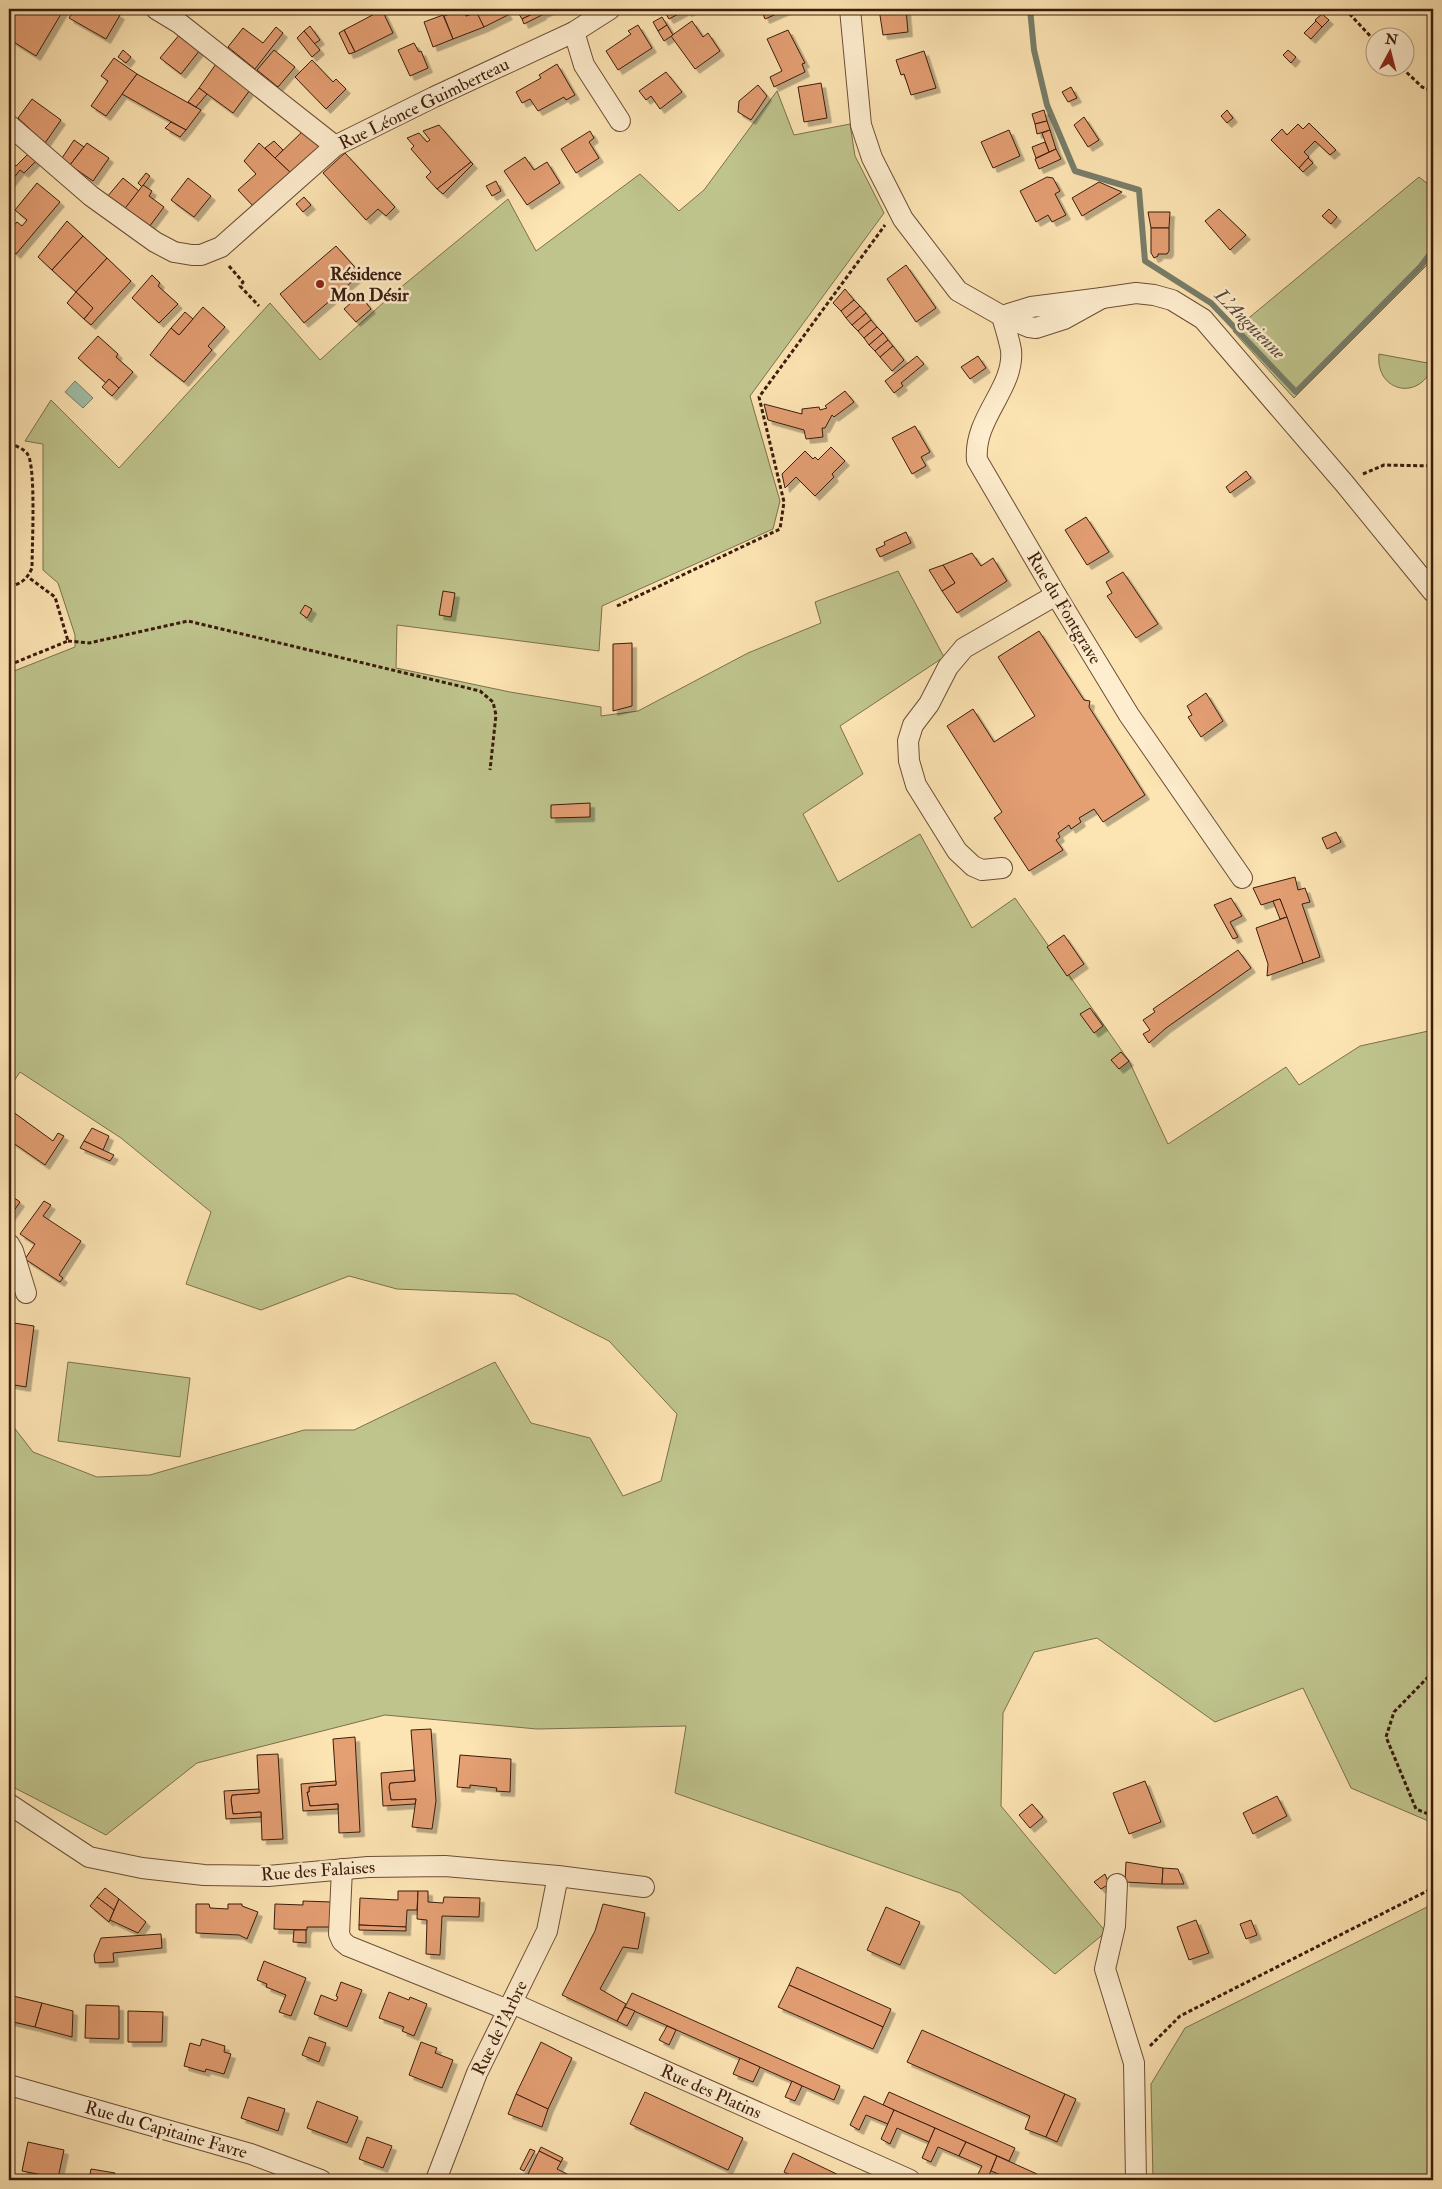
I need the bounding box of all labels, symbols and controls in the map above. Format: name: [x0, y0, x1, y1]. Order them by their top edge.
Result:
north arrow: [1364, 28, 1414, 78]
text: N: [1383, 30, 1399, 49]
street label: Rue Léonce Guimberteau: [335, 53, 513, 155]
place label: Résidence Mon Désir: [329, 263, 409, 307]
marker: Résidence Mon Désir: [314, 278, 326, 290]
water label: L'Anguienne: [1209, 283, 1291, 365]
street label: Rue du Fontgrave: [1021, 547, 1107, 669]
street label: Rue des Falaises: [260, 1856, 376, 1886]
street label: Rue de l'Arbre: [467, 1976, 533, 2079]
street label: Rue des Platins: [657, 2059, 765, 2125]
street label: Rue du Capitaine Favre: [82, 2096, 250, 2164]

